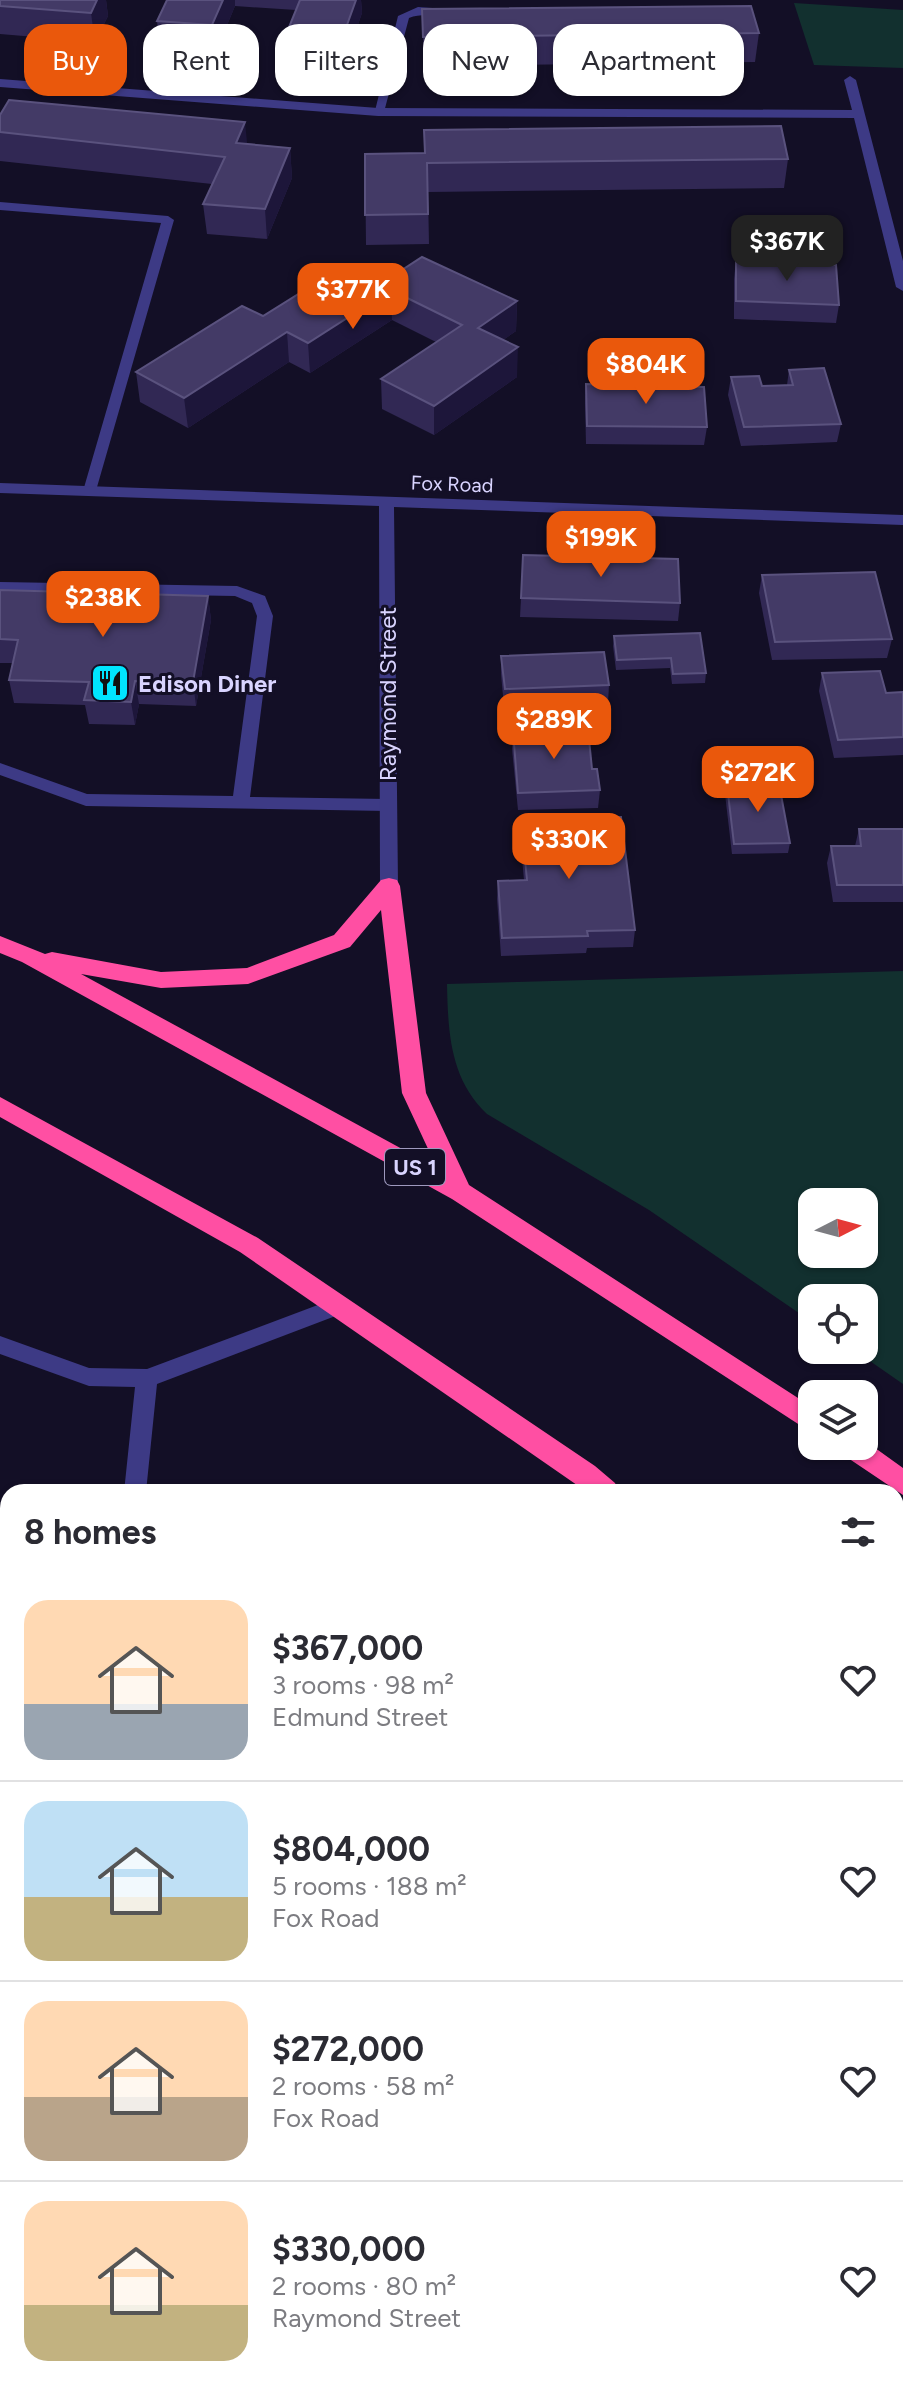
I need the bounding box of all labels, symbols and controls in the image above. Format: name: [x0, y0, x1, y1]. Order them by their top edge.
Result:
chip: Buy: [24, 24, 127, 96]
chip: Rent: [143, 24, 259, 96]
chip: Filters: [275, 24, 407, 96]
chip: New: [423, 24, 537, 96]
chip: Apartment: [553, 24, 744, 96]
pin: $367K: [731, 215, 843, 283]
text: $367K: [749, 225, 825, 257]
pin: $377K: [297, 263, 409, 331]
text: $377K: [315, 273, 391, 305]
pin: $804K: [590, 338, 702, 406]
text: $804K: [606, 348, 686, 380]
street label: Fox Road: [410, 471, 494, 497]
pin: $199K: [545, 511, 657, 579]
text: $199K: [565, 521, 637, 553]
pin: $238K: [47, 571, 159, 639]
text: $238K: [64, 581, 142, 613]
street label: Raymond Street: [373, 607, 402, 781]
restaurant icon: Edison Diner: [89, 662, 131, 704]
place label: Edison Diner: [138, 669, 276, 698]
pin: $289K: [498, 693, 610, 761]
text: $289K: [515, 703, 593, 735]
pin: $272K: [702, 746, 814, 814]
text: $272K: [720, 756, 796, 788]
pin: $330K: [513, 813, 625, 881]
text: $330K: [530, 823, 608, 855]
road number: US 1: [385, 1149, 445, 1185]
north arrow: [798, 1188, 878, 1268]
map controls: [798, 1188, 878, 1460]
button: locate: [798, 1284, 878, 1364]
button: layers: [798, 1380, 878, 1460]
icon: filters: [836, 1510, 880, 1554]
text: 8 homes: [24, 1512, 156, 1553]
text: $367,000: [272, 1628, 423, 1669]
icon: home: [88, 1632, 184, 1728]
icon: heart: [836, 1658, 880, 1702]
text: 3 rooms · 98 m²: [272, 1669, 454, 1701]
text: Edmund Street: [272, 1701, 448, 1733]
text: $804,000: [272, 1829, 430, 1870]
icon: home: [88, 1833, 184, 1929]
icon: heart: [836, 1859, 880, 1903]
text: 5 rooms · 188 m²: [272, 1870, 467, 1902]
text: Fox Road: [272, 1902, 380, 1934]
text: $272,000: [272, 2029, 424, 2070]
icon: home: [88, 2033, 184, 2129]
icon: heart: [836, 2059, 880, 2103]
text: 2 rooms · 58 m²: [272, 2070, 454, 2102]
text: Fox Road: [272, 2102, 380, 2134]
text: $330,000: [272, 2229, 426, 2270]
icon: home: [88, 2233, 184, 2329]
icon: heart: [836, 2259, 880, 2303]
text: 2 rooms · 80 m²: [272, 2270, 456, 2302]
text: Raymond Street: [272, 2302, 461, 2334]

